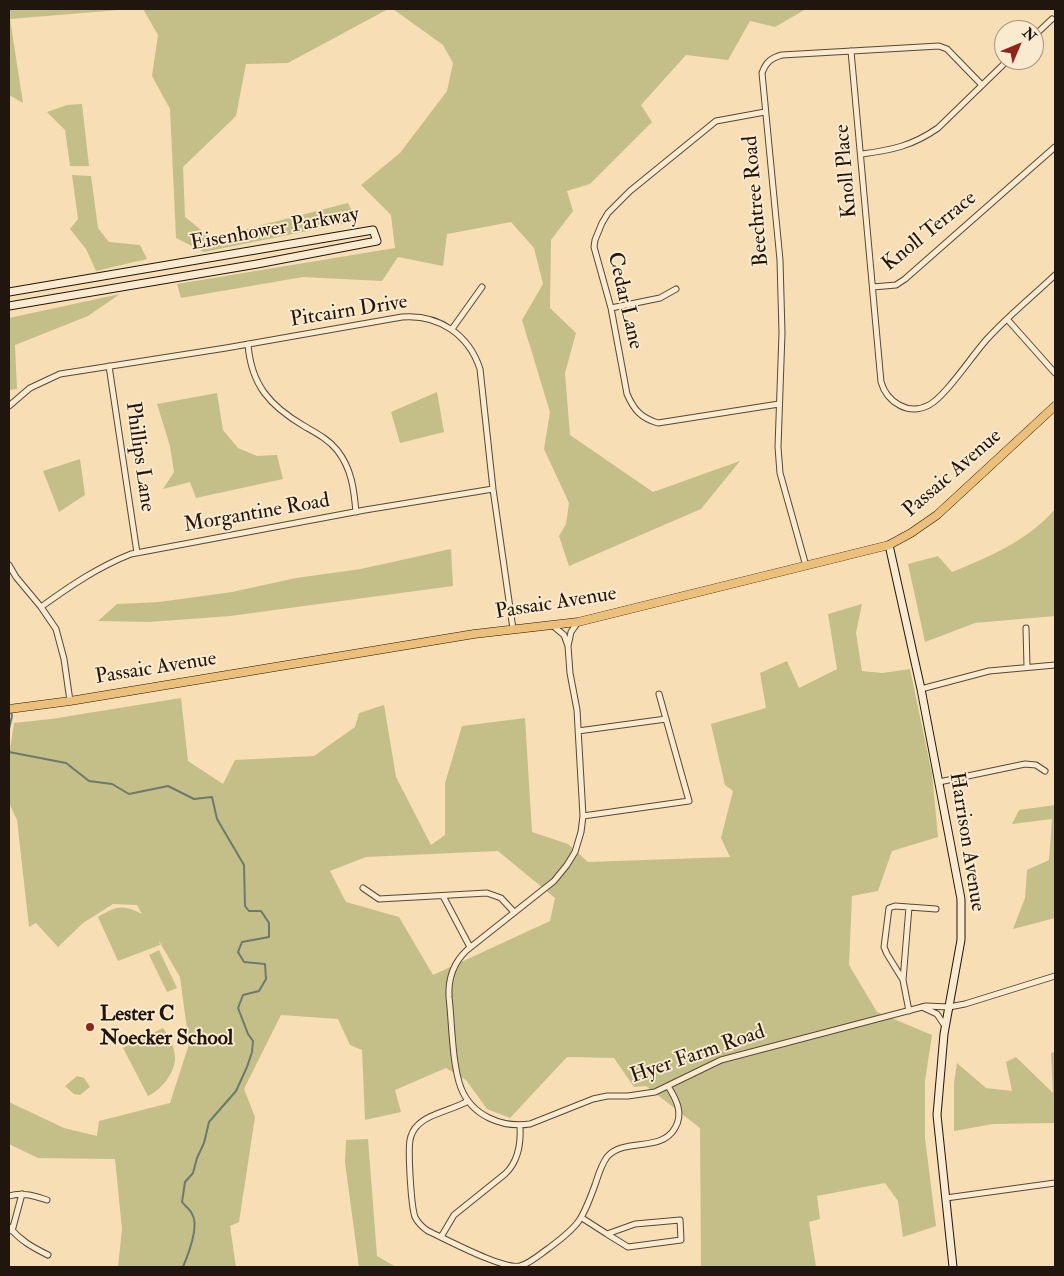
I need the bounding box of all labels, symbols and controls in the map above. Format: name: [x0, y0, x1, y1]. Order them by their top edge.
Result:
north arrow: [994, 20, 1044, 70]
text: N: [1019, 24, 1040, 45]
street label: Knoll Place: [830, 123, 864, 219]
street label: Beechtree Road: [739, 135, 775, 267]
street label: Knoll Terrace: [878, 186, 982, 278]
street label: Eisenhower Parkway: [189, 203, 361, 257]
street label: Cedar Lane: [601, 250, 647, 352]
street label: Pitcairn Drive: [289, 290, 409, 334]
street label: Phillips Lane: [119, 400, 159, 514]
street label: Passaic Avenue: [898, 424, 1008, 524]
street label: Morgantine Road: [182, 489, 332, 539]
street label: Passaic Avenue: [493, 582, 619, 626]
street label: Passaic Avenue: [93, 647, 219, 691]
street label: Harrison Avenue: [943, 771, 989, 913]
place label: Lester C Noecker School: [100, 1002, 233, 1052]
street label: Hyer Farm Road: [627, 1020, 769, 1090]
marker: Lester C Noecker School: [84, 1021, 96, 1033]

